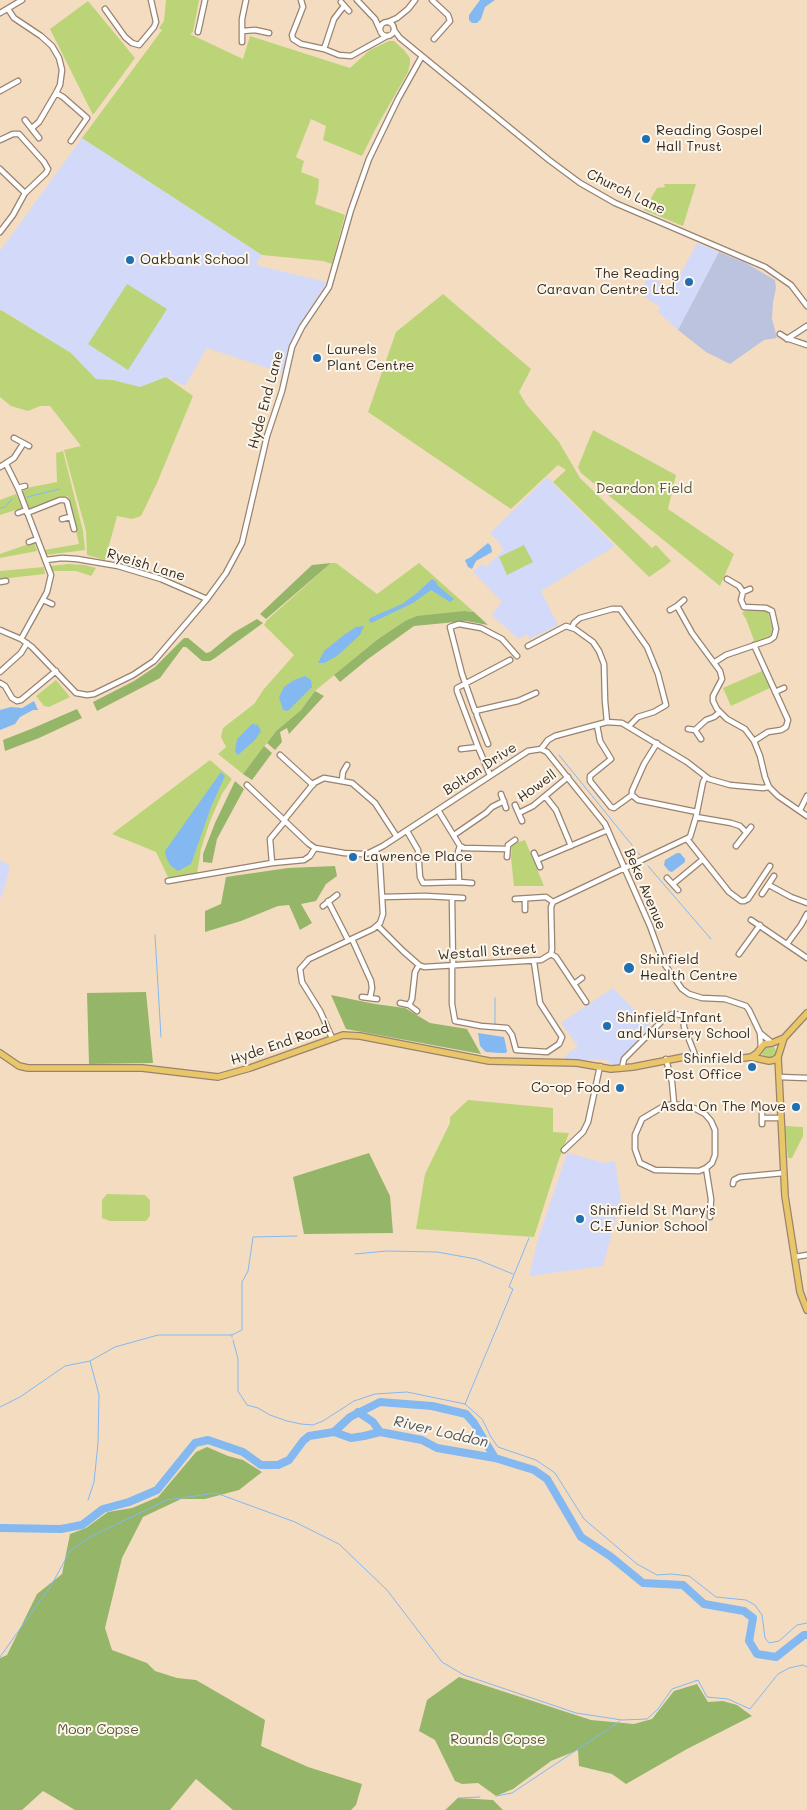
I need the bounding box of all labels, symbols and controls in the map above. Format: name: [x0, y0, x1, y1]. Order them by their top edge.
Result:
place label: Reading Gospel Hall Trust: [656, 123, 762, 156]
marker: Reading Gospel Hall Trust: [640, 133, 652, 145]
street label: Church Lane: [584, 166, 668, 218]
place label: Oakbank School: [140, 252, 249, 268]
marker: Oakbank School: [124, 254, 136, 266]
place label: The Reading Caravan Centre Ltd.: [537, 266, 679, 298]
marker: The Reading Caravan Centre Ltd.: [683, 276, 695, 288]
place label: Laurels Plant Centre: [327, 342, 414, 374]
street label: Hyde End Lane: [245, 349, 287, 451]
marker: Laurels Plant Centre: [311, 352, 323, 364]
park label: Deardon Field: [596, 481, 692, 497]
street label: Ryeish Lane: [105, 545, 187, 585]
street label: Bolton Drive: [440, 739, 520, 799]
street label: Howell: [514, 766, 560, 806]
street label: Beke Avenue: [620, 846, 670, 932]
place label: Lawrence Place: [363, 849, 472, 865]
marker: Lawrence Place: [347, 851, 359, 863]
street label: Westall Street: [437, 940, 537, 964]
place label: Shinfield Health Centre: [640, 952, 738, 984]
marker: Shinfield Health Centre: [622, 961, 636, 975]
place label: Shinfield Infant and Nursery School: [617, 1010, 750, 1042]
street label: Hyde End Road: [228, 1019, 332, 1069]
marker: Shinfield Infant and Nursery School: [601, 1020, 613, 1032]
place label: Shinfield Post Office: [665, 1051, 742, 1084]
marker: Shinfield Post Office: [746, 1061, 758, 1073]
place label: Co-op Food: [531, 1080, 610, 1096]
marker: Co-op Food: [614, 1082, 626, 1094]
place label: Asda On The Move: [660, 1099, 786, 1115]
marker: Asda On The Move: [790, 1101, 802, 1113]
place label: Shinfield St Mary's C.E Junior School: [590, 1203, 716, 1236]
marker: Shinfield St Mary's C.E Junior School: [574, 1213, 586, 1225]
water label: River Loddon: [392, 1412, 490, 1452]
park label: Moor Copse: [57, 1722, 139, 1738]
park label: Rounds Copse: [450, 1732, 546, 1748]

